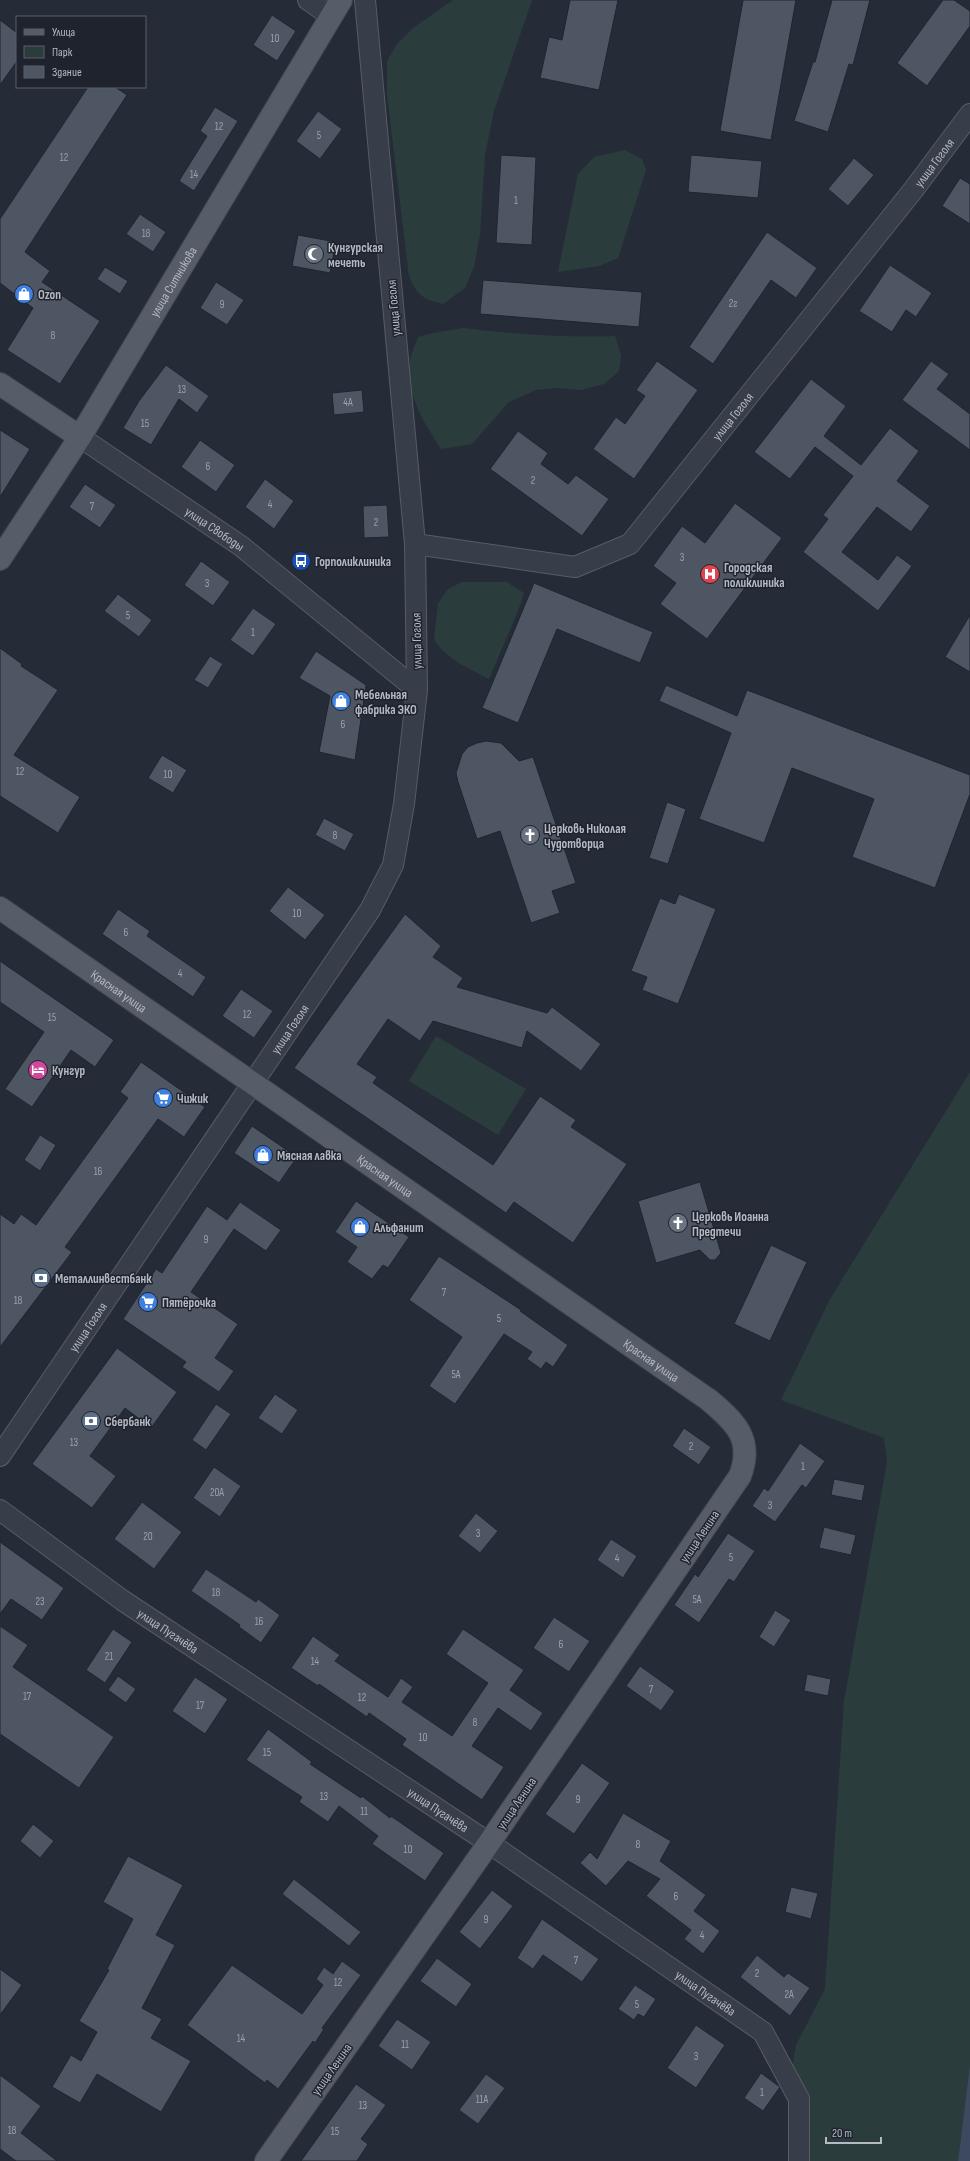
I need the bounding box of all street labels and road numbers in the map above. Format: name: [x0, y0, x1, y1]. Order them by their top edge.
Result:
street label: улица Гоголя: [911, 136, 958, 191]
street label: улица Ситникова: [147, 244, 201, 320]
street label: улица Гоголя: [384, 279, 404, 337]
street label: улица Гоголя: [709, 390, 757, 444]
street label: улица Свободы: [182, 503, 247, 555]
street label: улица Гоголя: [409, 613, 425, 669]
street label: Красная улица: [88, 967, 150, 1016]
street label: улица Гоголя: [268, 1001, 313, 1057]
street label: Красная улица: [354, 1151, 416, 1201]
street label: улица Гоголя: [66, 1299, 111, 1355]
street label: Красная улица: [620, 1336, 682, 1386]
street label: улица Ленина: [677, 1507, 723, 1566]
street label: улица Пугачёва: [134, 1606, 201, 1657]
street label: улица Ленина: [494, 1774, 540, 1833]
street label: улица Пугачёва: [404, 1784, 471, 1836]
street label: улица Пугачёва: [672, 1967, 738, 2020]
street label: улица Ленина: [308, 2041, 355, 2099]

